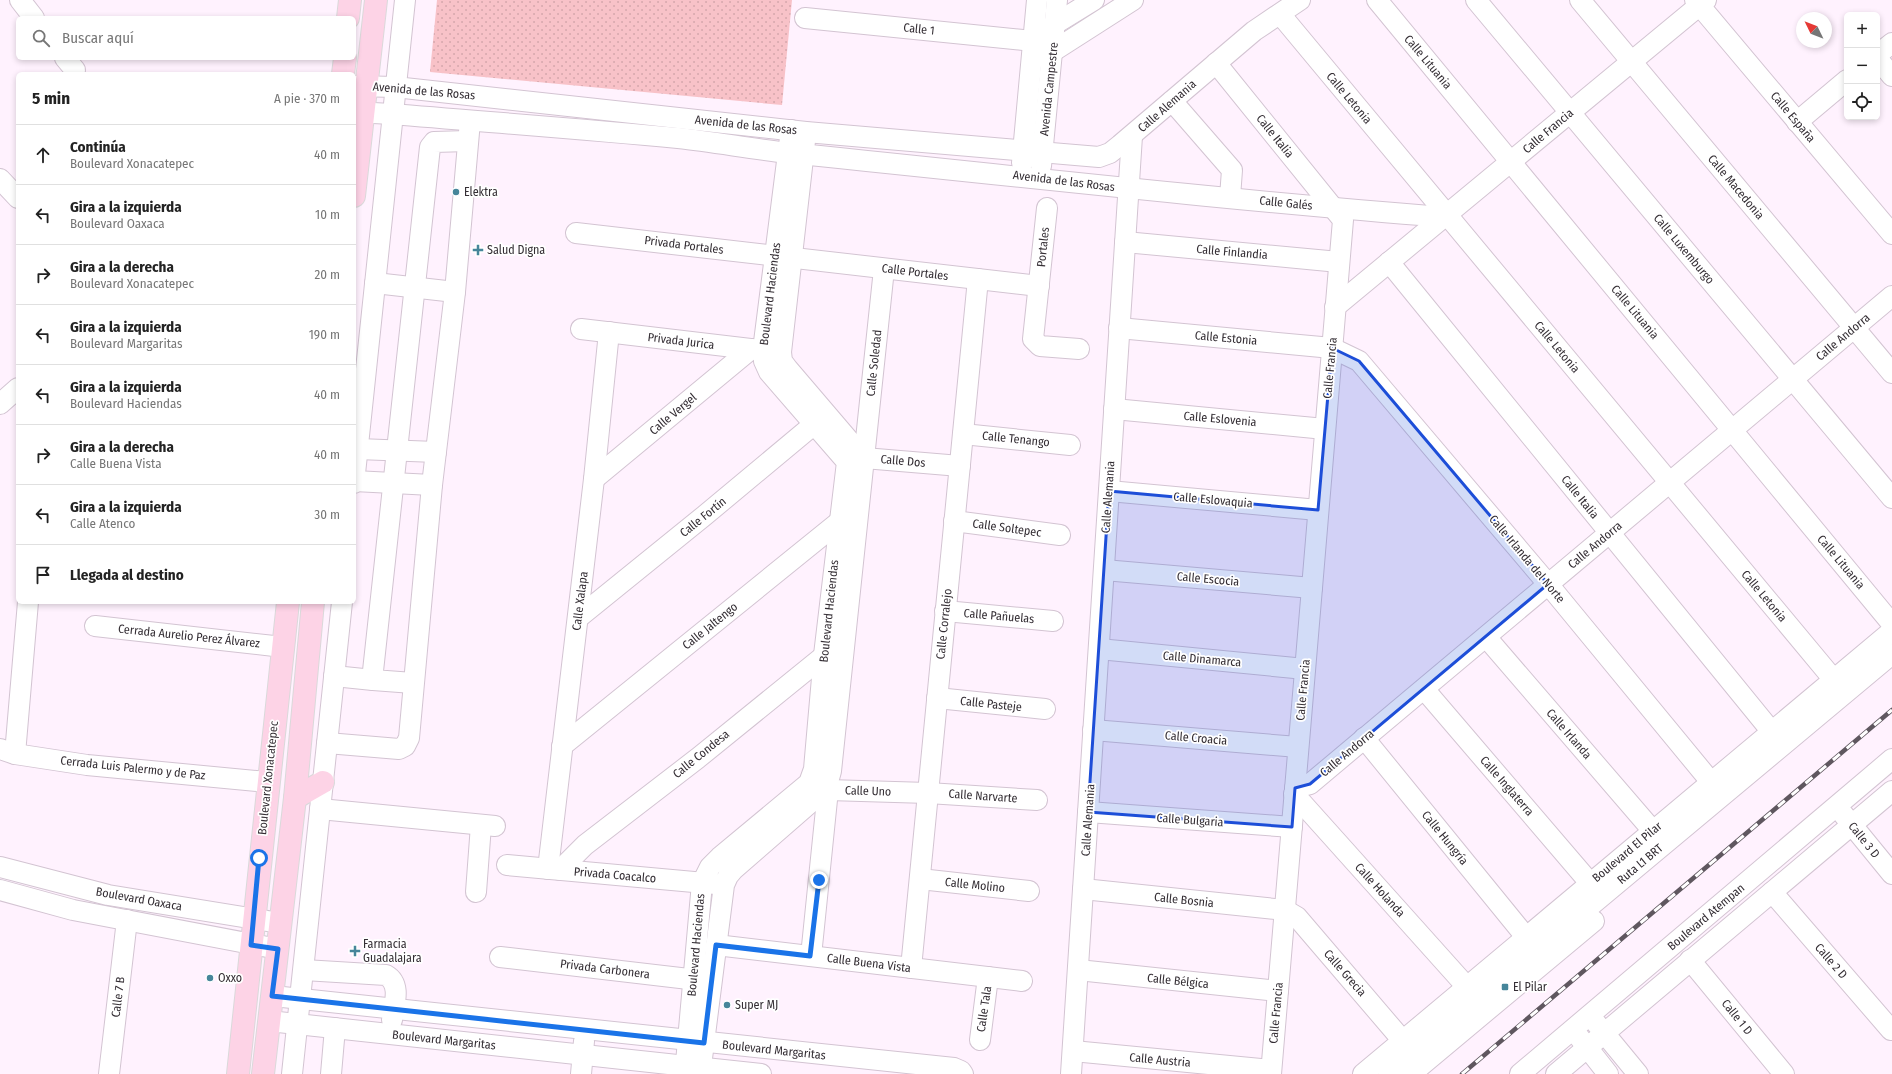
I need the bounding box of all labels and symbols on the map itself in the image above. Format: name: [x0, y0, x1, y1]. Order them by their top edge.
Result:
north arrow: [1796, 12, 1832, 48]
street label: Calle 1: [903, 20, 935, 38]
street label: Calle Lituania: [1401, 32, 1455, 92]
street label: Avenida Campestre: [1037, 41, 1061, 137]
street label: Calle Letonia: [1323, 69, 1375, 127]
street label: Calle Alemania: [1135, 77, 1199, 135]
street label: Avenida de las Rosas: [372, 80, 476, 102]
street label: Calle España: [1768, 89, 1818, 145]
street label: Calle Francia: [1520, 106, 1576, 156]
street label: Calle Italia: [1253, 112, 1297, 161]
street label: Avenida de las Rosas: [694, 113, 798, 137]
street label: Calle Macedonia: [1705, 152, 1767, 222]
street label: Avenida de las Rosas: [1012, 168, 1116, 194]
place label: Elektra: [464, 185, 498, 199]
marker: Elektra: [451, 187, 461, 197]
street label: Calle Galés: [1259, 193, 1313, 213]
street label: Calle Luxemburgo: [1651, 211, 1717, 287]
street label: Portales: [1034, 226, 1052, 268]
street label: Privada Portales: [644, 233, 724, 257]
street label: Boulevard Haciendas: [757, 242, 783, 346]
street label: Calle Finlandia: [1196, 242, 1268, 262]
place label: Salud Digna: [487, 243, 545, 257]
marker: Salud Digna: [472, 244, 484, 256]
street label: Calle Portales: [881, 261, 949, 283]
street label: Calle Lituania: [1608, 282, 1662, 342]
street label: Calle Andorra: [1813, 310, 1873, 364]
street label: Calle Letonia: [1531, 318, 1583, 376]
street label: Calle Estonia: [1194, 328, 1258, 348]
street label: Calle Soledad: [864, 329, 884, 397]
street label: Privada Jurica: [647, 330, 715, 352]
street label: Calle Francia: [1320, 337, 1340, 399]
street label: Calle Vergel: [647, 390, 699, 438]
street label: Calle Eslovenia: [1183, 409, 1257, 429]
street label: Calle Tenango: [982, 428, 1050, 450]
street label: Calle Dos: [880, 452, 926, 470]
street label: Calle Alemania: [1098, 460, 1118, 534]
street label: Calle Italia: [1558, 473, 1602, 522]
street label: Calle Eslovaquia: [1173, 490, 1253, 510]
street label: Calle Fortín: [677, 494, 729, 540]
street label: Calle Irlanda del Norte: [1486, 512, 1568, 606]
street label: Calle Soltepec: [972, 516, 1042, 540]
street label: Calle Andorra: [1565, 518, 1625, 572]
street label: Calle Lituania: [1814, 532, 1868, 592]
street label: Boulevard Haciendas: [817, 559, 841, 663]
street label: Calle Letonia: [1738, 567, 1790, 625]
street label: Calle Escocia: [1176, 569, 1240, 589]
street label: Calle Xalapa: [569, 571, 591, 631]
street label: Calle Corralejo: [933, 588, 955, 660]
street label: Calle Jaltengo: [680, 600, 740, 652]
street label: Calle Pañuelas: [963, 606, 1035, 626]
street label: Cerrada Aurelio Perez Álvarez: [117, 621, 261, 650]
street label: Calle Dinamarca: [1162, 649, 1242, 669]
street label: Calle Francia: [1293, 659, 1313, 721]
street label: Calle Pasteje: [959, 694, 1023, 714]
street label: Calle Irlanda: [1543, 706, 1595, 762]
street label: Boulevard Xonacatepec: [255, 720, 281, 836]
street label: Calle Andorra: [1317, 726, 1377, 780]
street label: Calle Condesa: [670, 727, 732, 781]
street label: Calle Croacia: [1164, 728, 1228, 748]
street label: Cerrada Luis Palermo y de Paz: [60, 753, 206, 783]
street label: Calle Inglaterra: [1477, 753, 1537, 819]
street label: Calle Uno: [845, 783, 891, 799]
street label: Calle Alemania: [1078, 783, 1098, 857]
street label: Calle Narvarte: [948, 787, 1018, 805]
street label: Calle Hungría: [1419, 808, 1471, 868]
street label: Calle Bulgaria: [1156, 811, 1224, 829]
street label: Boulevard El Pilar: [1589, 818, 1665, 885]
street label: Calle 3 D: [1845, 819, 1883, 861]
street label: Ruta L1 BRT: [1614, 841, 1666, 887]
route start: [250, 849, 268, 867]
street label: Calle Holanda: [1352, 860, 1408, 920]
street label: Privada Coacalco: [573, 864, 657, 886]
route end: [810, 871, 828, 889]
street label: Calle Molino: [944, 875, 1006, 895]
street label: Boulevard Atempan: [1665, 881, 1747, 953]
street label: Boulevard Oaxaca: [95, 885, 183, 914]
street label: Calle Bosnia: [1153, 890, 1215, 910]
street label: Boulevard Haciendas: [685, 893, 707, 997]
place label: Farmacia Guadalajara: [363, 937, 422, 965]
street label: Calle 2 D: [1812, 941, 1850, 981]
marker: Farmacia Guadalajara: [350, 946, 360, 956]
street label: Calle Grecia: [1321, 947, 1369, 999]
street label: Calle Buena Vista: [826, 951, 912, 975]
street label: Privada Carbonera: [559, 957, 651, 981]
place label: Oxxo: [218, 971, 242, 985]
street label: Calle Bélgica: [1146, 971, 1210, 991]
marker: Oxxo: [205, 973, 215, 983]
street label: Calle 7 B: [109, 975, 127, 1018]
place label: El Pilar: [1513, 980, 1548, 994]
street label: Calle Francia: [1266, 982, 1286, 1044]
marker: El Pilar: [1500, 982, 1510, 992]
street label: Calle Tala: [974, 985, 994, 1033]
street label: Calle 1 D: [1719, 997, 1755, 1037]
place label: Super MJ: [735, 998, 778, 1012]
marker: Super MJ: [722, 1000, 732, 1010]
street label: Boulevard Margaritas: [392, 1028, 496, 1052]
street label: Boulevard Margaritas: [722, 1038, 826, 1062]
street label: Calle Austria: [1129, 1050, 1191, 1070]

